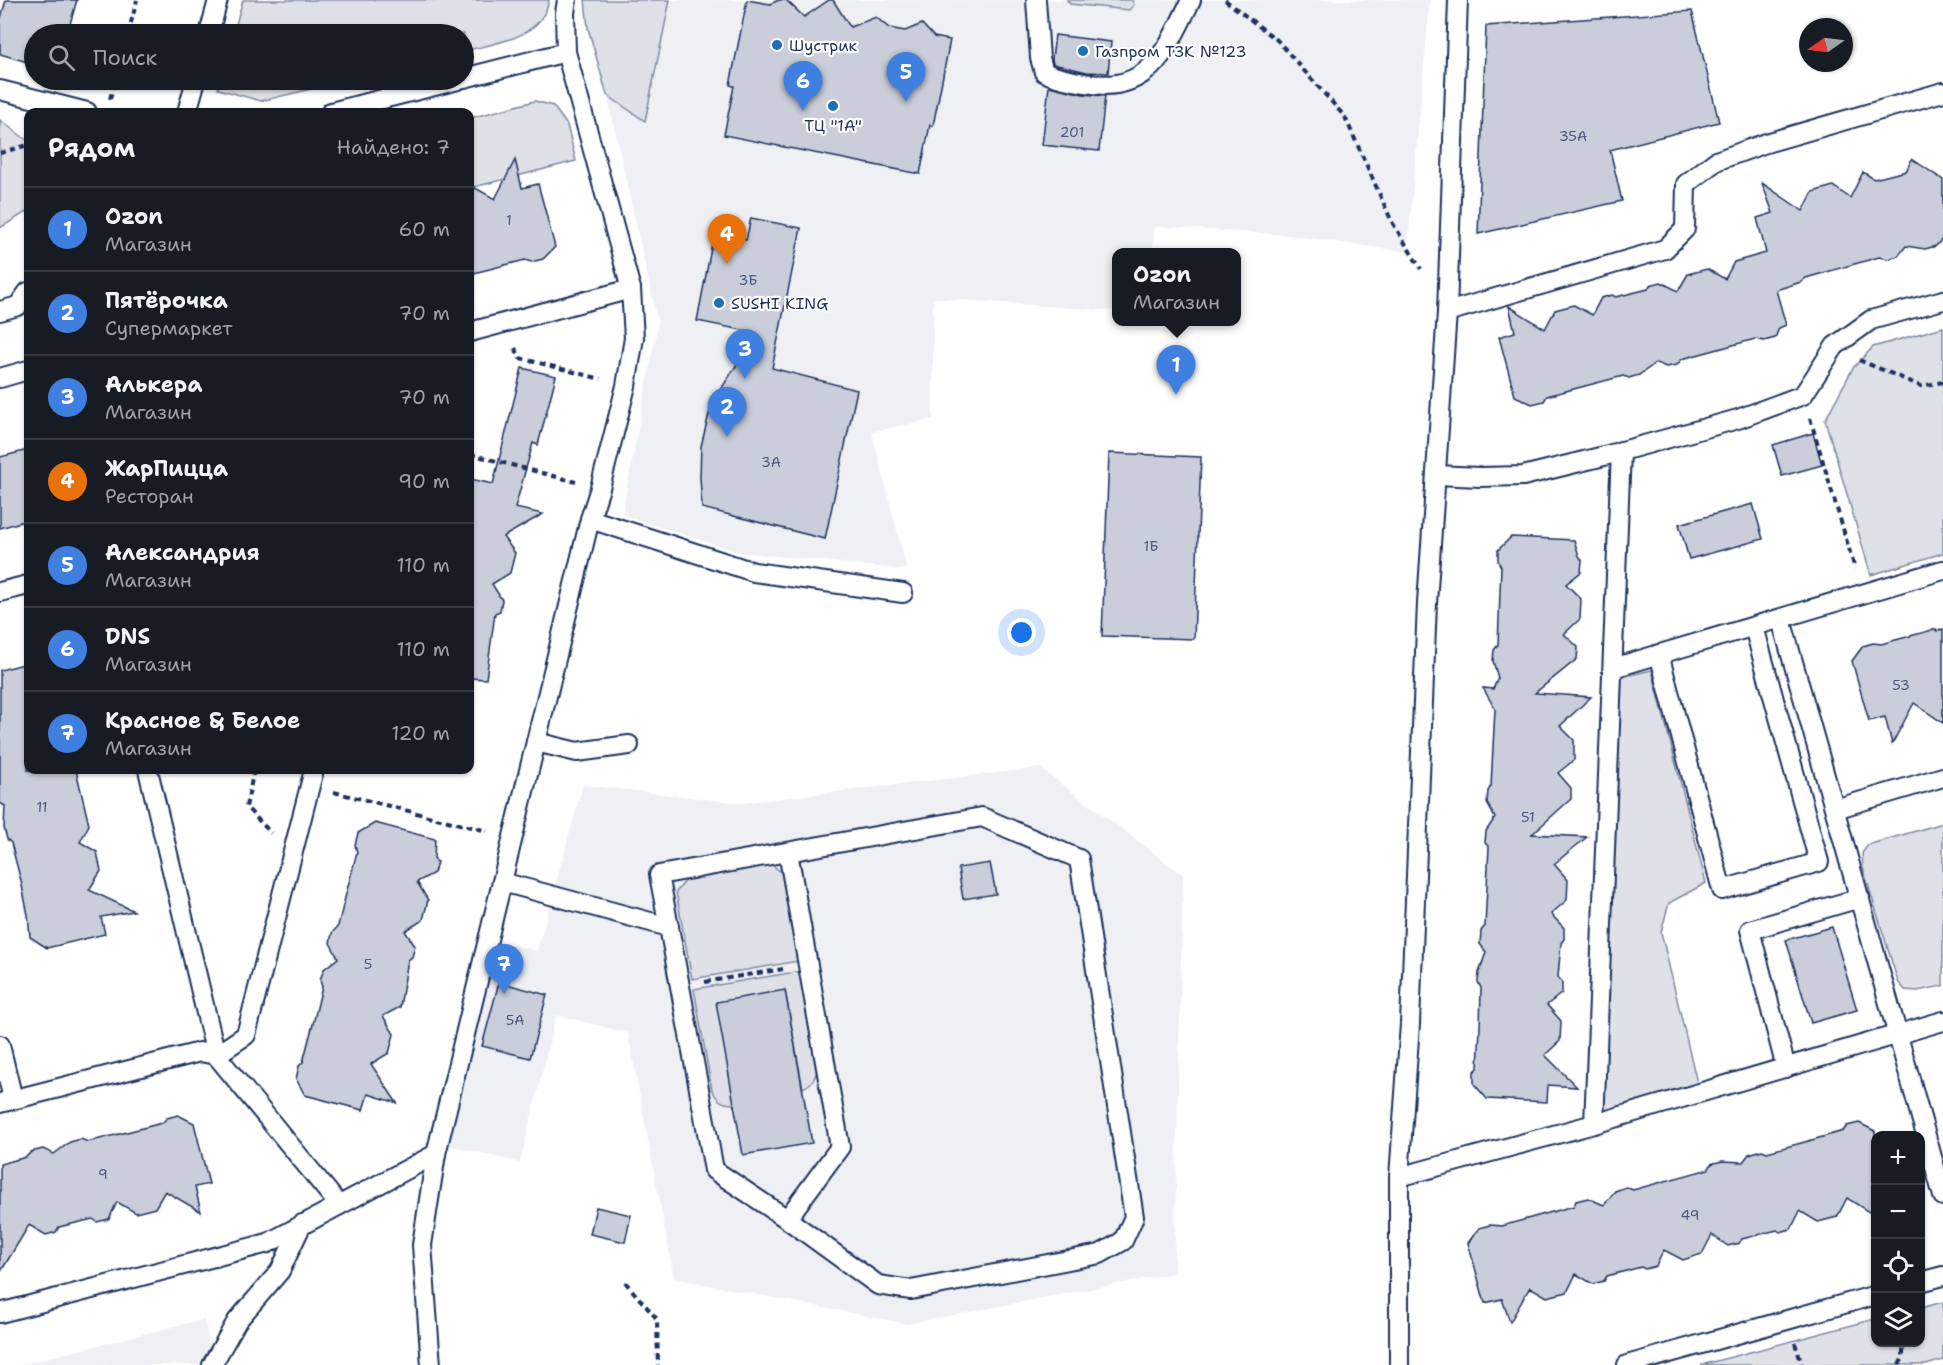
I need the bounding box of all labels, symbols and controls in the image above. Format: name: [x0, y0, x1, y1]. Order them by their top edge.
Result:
north arrow: [1799, 18, 1853, 72]
search box: [24, 24, 474, 90]
place label: Шустрик: [789, 35, 858, 56]
marker: Шустрик: [770, 38, 784, 52]
icon: search: [45, 41, 78, 74]
place label: Газпром ТЗК №123: [1095, 41, 1247, 62]
text: Поиск: [93, 43, 157, 72]
marker: Газпром ТЗК №123: [1076, 44, 1090, 58]
pin: 5: [886, 52, 926, 102]
pin: 6: [784, 62, 822, 111]
marker: ТЦ "1А": [826, 99, 840, 113]
place label: ТЦ "1А": [804, 115, 862, 136]
house number: 201: [1060, 123, 1084, 141]
house number: 35А: [1559, 127, 1587, 145]
text: Рядом: [48, 130, 135, 165]
text: Найдено: 7: [337, 134, 450, 160]
text: Ozon: [105, 202, 163, 231]
house number: 1: [506, 211, 512, 229]
pin: 4: [708, 214, 746, 264]
text: 1: [63, 216, 72, 242]
text: 60 m: [398, 216, 450, 242]
text: Магазин: [105, 231, 192, 257]
popup: [1112, 248, 1241, 326]
text: Ozon: [1133, 260, 1191, 289]
house number: 3Б: [738, 271, 758, 289]
text: Пятёрочка: [105, 286, 228, 315]
text: Магазин: [1133, 289, 1220, 315]
place label: SUSHI KING: [731, 293, 828, 314]
marker: SUSHI KING: [712, 296, 726, 310]
text: 2: [61, 300, 75, 326]
text: 70 m: [398, 300, 450, 326]
text: Супермаркет: [105, 315, 232, 341]
pin: 3: [726, 330, 764, 379]
pin: 1: [1156, 346, 1196, 395]
text: Алькера: [105, 370, 202, 399]
text: 3: [61, 384, 75, 410]
text: 70 m: [398, 384, 450, 410]
pin: 2: [708, 388, 746, 437]
text: Магазин: [105, 399, 192, 425]
house number: 3А: [761, 453, 781, 471]
text: ЖарПицца: [105, 454, 228, 483]
text: 4: [61, 468, 75, 494]
text: 90 m: [398, 468, 450, 494]
text: Ресторан: [105, 483, 194, 509]
house number: 1Б: [1143, 537, 1159, 555]
text: Александрия: [105, 538, 260, 567]
text: 5: [61, 552, 74, 578]
text: 110 m: [396, 552, 450, 578]
text: Магазин: [105, 567, 192, 593]
your location: [1007, 618, 1036, 647]
text: DNS: [105, 622, 150, 651]
text: 6: [61, 636, 75, 662]
text: 110 m: [396, 636, 450, 662]
text: Магазин: [105, 651, 192, 677]
house number: 53: [1892, 676, 1910, 694]
text: Красное & Белое: [105, 706, 300, 735]
text: 7: [61, 720, 75, 746]
text: 120 m: [391, 720, 450, 746]
text: Магазин: [105, 735, 192, 761]
house number: 11: [36, 798, 48, 816]
house number: 51: [1521, 808, 1535, 826]
pin: 7: [484, 944, 524, 994]
house number: 5: [364, 955, 372, 973]
house number: 5А: [506, 1011, 524, 1029]
map controls: [1871, 1131, 1925, 1347]
button: +: [1871, 1131, 1925, 1185]
house number: 9: [98, 1165, 108, 1183]
button: −: [1871, 1185, 1925, 1239]
house number: 49: [1681, 1206, 1700, 1224]
button: locate: [1871, 1239, 1925, 1293]
button: layers: [1871, 1293, 1925, 1347]

